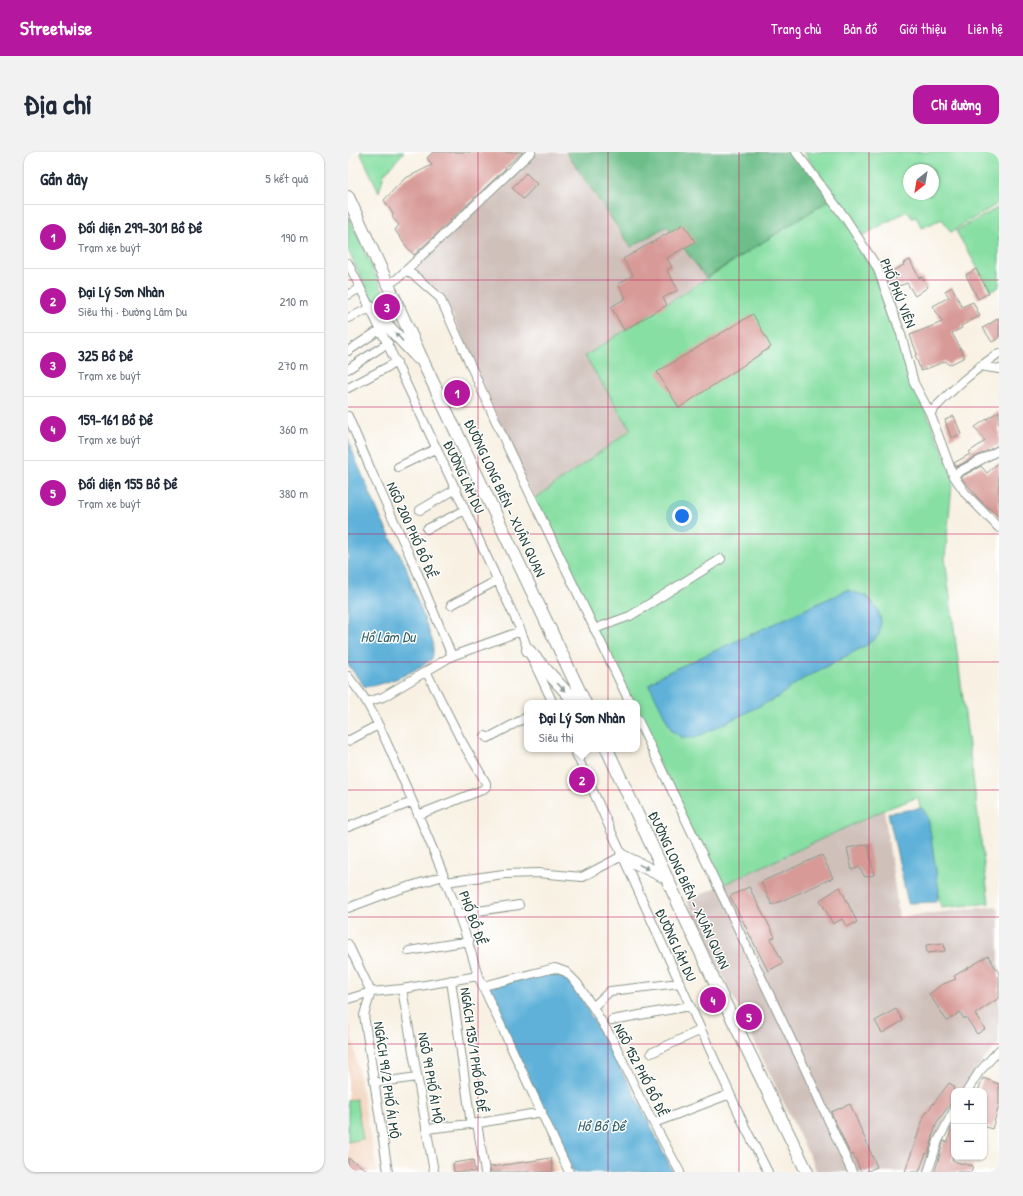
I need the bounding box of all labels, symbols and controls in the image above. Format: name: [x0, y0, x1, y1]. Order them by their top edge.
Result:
text: Streetwise: [20, 15, 92, 41]
text: Trang chủ: [771, 19, 821, 38]
text: Bản đồ: [843, 19, 877, 38]
text: Giới thiệu: [899, 19, 946, 38]
text: Liên hệ: [968, 19, 1003, 38]
text: Địa chỉ: [24, 85, 92, 123]
button: Chỉ đường: [913, 85, 999, 124]
north arrow: [903, 164, 939, 200]
text: Gần đây: [40, 167, 88, 190]
text: 5 kết quả: [265, 169, 308, 187]
text: Đối diện 299-301 Bồ Đề: [78, 217, 202, 238]
text: 1: [51, 228, 55, 246]
text: 190 m: [281, 228, 308, 246]
text: Trạm xe buýt: [78, 238, 141, 256]
street label: PHỐ PHÚ VIÊN: [876, 255, 921, 330]
text: Đại Lý Sơn Nhàn: [78, 281, 164, 302]
text: 2: [50, 292, 56, 310]
text: 210 m: [280, 292, 308, 310]
pin: 3: [374, 292, 400, 322]
text: Siêu thị · Đường Lâm Du: [78, 302, 187, 320]
one-way arrow: [394, 332, 403, 342]
text: 325 Bồ Đề: [78, 345, 133, 366]
text: 3: [50, 356, 56, 374]
text: 270 m: [278, 356, 308, 374]
text: Trạm xe buýt: [78, 366, 141, 384]
pin: 1: [444, 378, 470, 408]
text: 159-161 Bồ Đề: [78, 409, 153, 430]
street label: ĐƯỜNG LONG BIÊN – XUÂN QUAN: [460, 416, 550, 580]
text: 4: [51, 420, 55, 438]
text: 360 m: [279, 420, 308, 438]
text: Trạm xe buýt: [78, 430, 141, 448]
street label: ĐƯỜNG LÂM DU: [439, 437, 490, 517]
text: Đối diện 155 Bồ Đề: [78, 473, 177, 494]
street label: NGÕ 200 PHỐ BỒ ĐỀ: [383, 479, 442, 581]
text: 5: [50, 484, 56, 502]
text: 380 m: [279, 484, 308, 502]
text: Trạm xe buýt: [78, 494, 141, 512]
your location: [672, 506, 692, 526]
water label: Hồ Lâm Du: [361, 626, 416, 647]
one-way arrow: [557, 682, 566, 692]
popup: [524, 700, 640, 752]
text: Đại Lý Sơn Nhàn: [539, 707, 625, 728]
text: Siêu thị: [539, 728, 574, 746]
pin: 2: [569, 765, 595, 795]
street label: ĐƯỜNG LONG BIÊN – XUÂN QUAN: [644, 808, 734, 972]
one-way arrow: [638, 864, 650, 871]
street label: PHỐ BỒ ĐỀ: [455, 888, 492, 948]
street label: ĐƯỜNG LÂM DU: [651, 905, 702, 985]
pin: 4: [700, 985, 726, 1015]
street label: NGÁCH 135/1 PHỐ BỒ ĐỀ: [456, 986, 493, 1114]
pin: 5: [736, 1002, 762, 1032]
street label: NGÁCH 99/2 PHỐ ÁI MỘ: [370, 1020, 405, 1140]
street label: NGÕ 152 PHỐ BỒ ĐỀ: [610, 1020, 673, 1120]
street label: NGÕ 99 PHỐ ÁI MỘ: [414, 1031, 449, 1125]
map controls: [951, 1088, 987, 1160]
button: +: [951, 1088, 987, 1124]
water label: Hồ Bồ Đề: [577, 1115, 627, 1136]
button: −: [951, 1124, 987, 1160]

